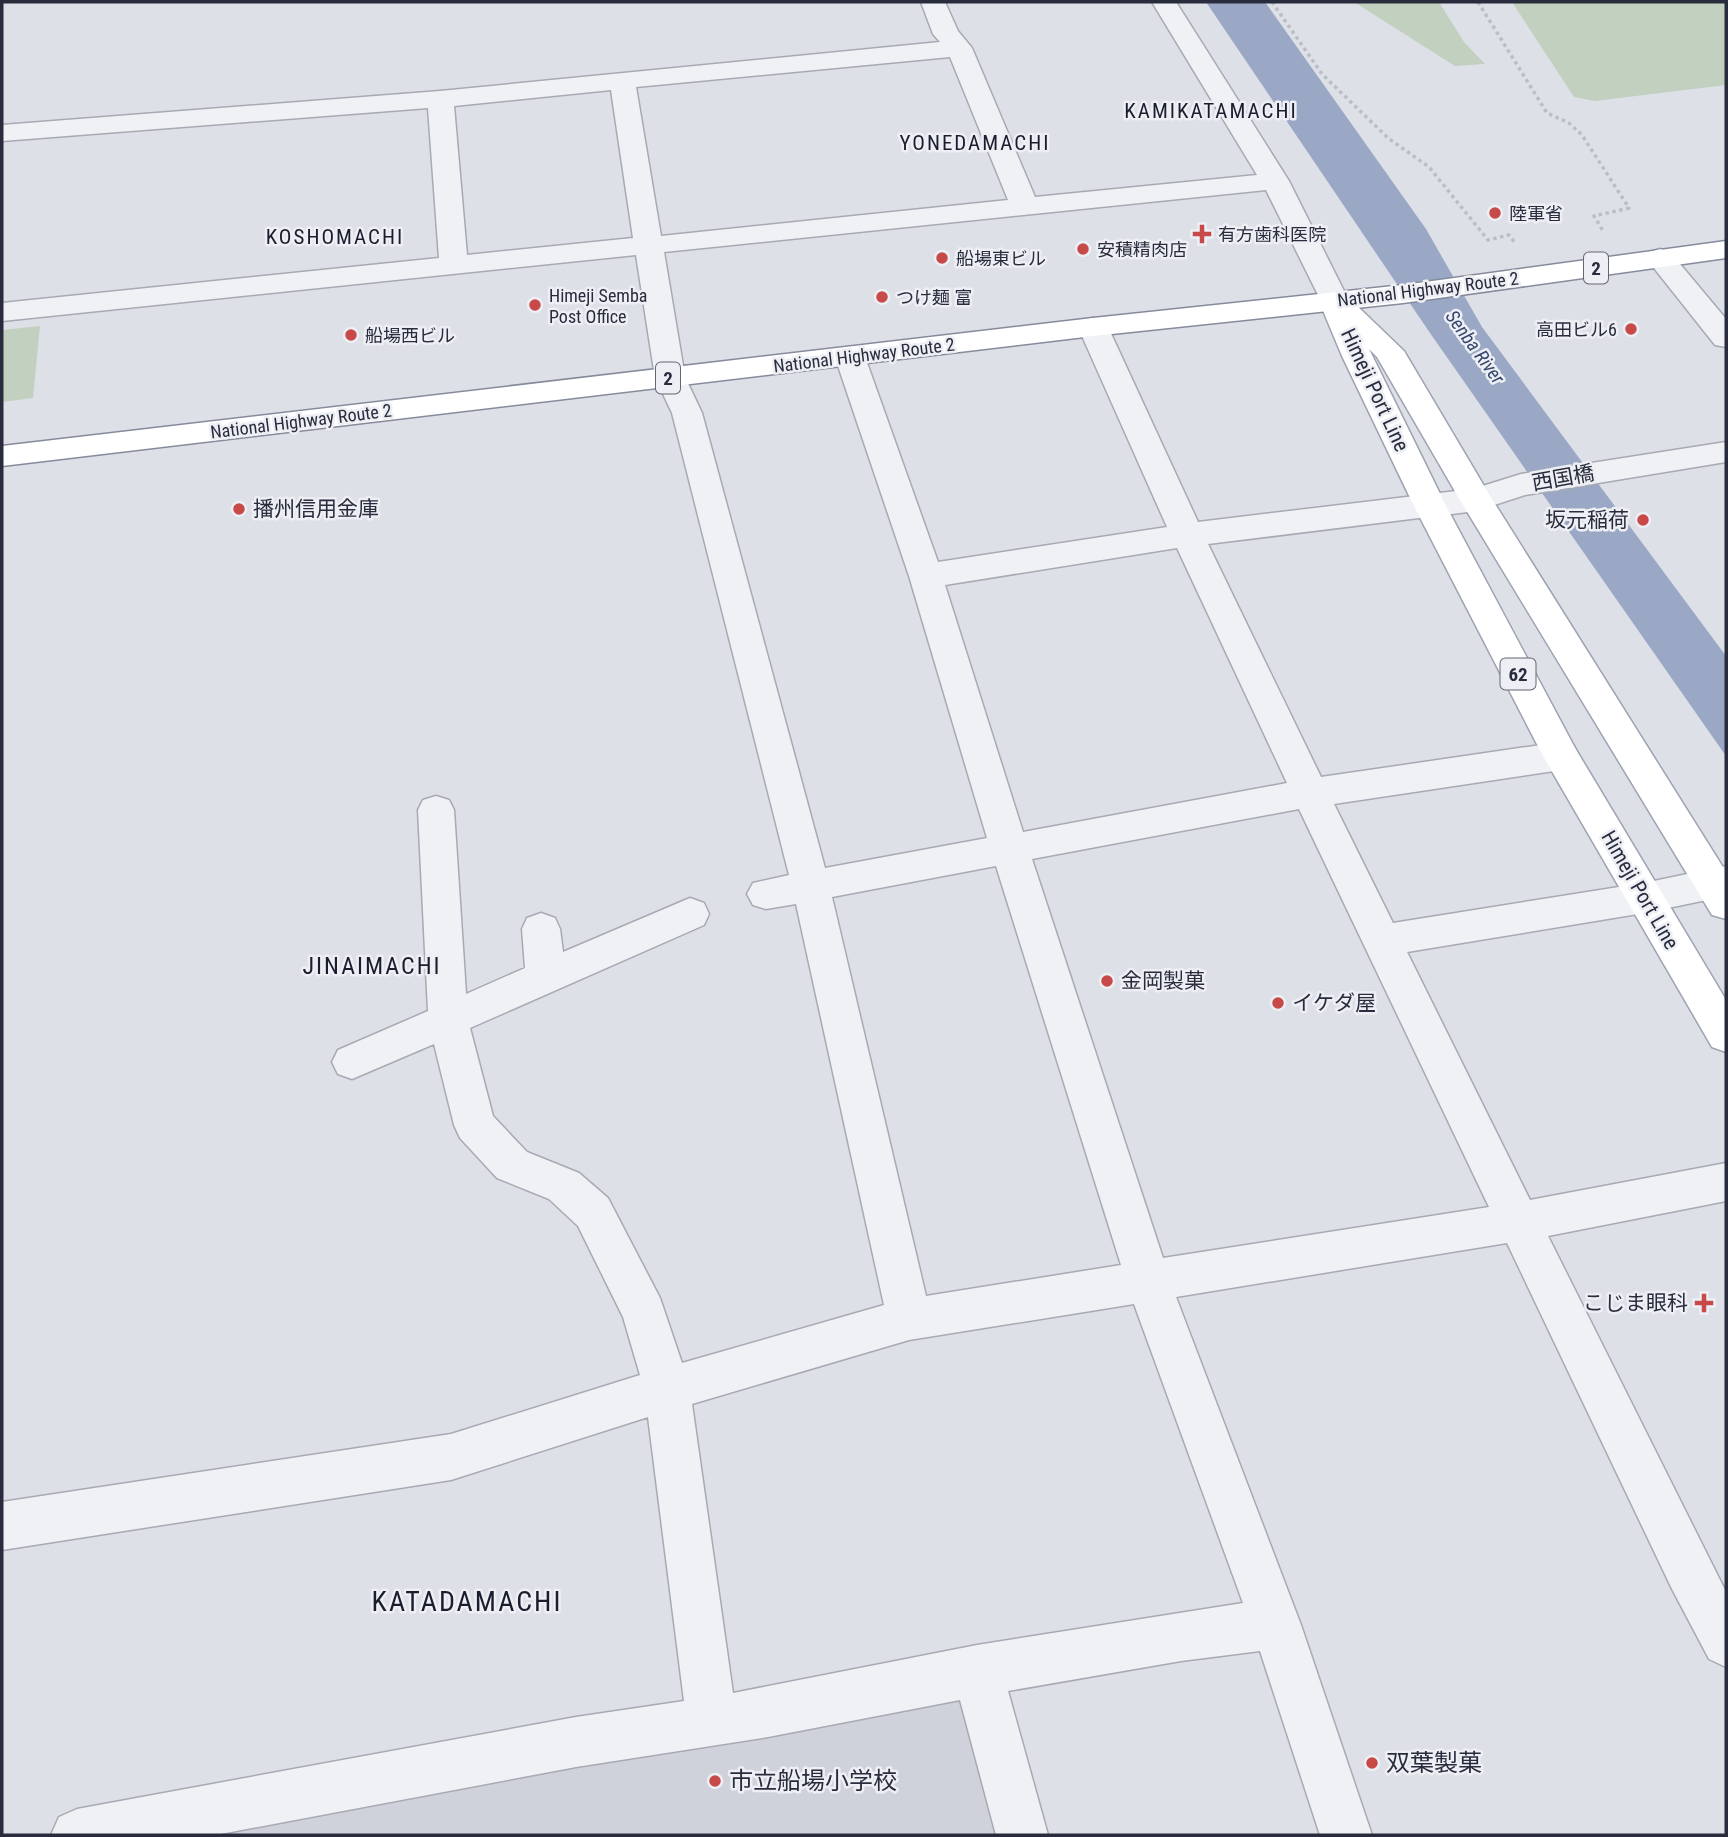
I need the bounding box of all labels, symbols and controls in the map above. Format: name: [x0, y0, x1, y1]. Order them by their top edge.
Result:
district label: KAMIKATAMACHI: [1124, 99, 1298, 123]
district label: YONEDAMACHI: [900, 131, 1050, 155]
place label: 陸軍省: [1509, 203, 1563, 224]
marker: 陸軍省: [1487, 205, 1503, 221]
marker: 有方歯科医院: [1192, 224, 1212, 244]
place label: 有方歯科医院: [1218, 224, 1326, 245]
district label: KOSHOMACHI: [266, 225, 404, 249]
place label: 安積精肉店: [1097, 239, 1187, 260]
marker: 安積精肉店: [1075, 241, 1091, 257]
place label: 船場東ビル: [956, 248, 1046, 269]
marker: 船場東ビル: [934, 250, 950, 266]
road number: 2: [1584, 252, 1608, 284]
street label: National Highway Route 2: [1336, 267, 1520, 311]
place label: Himeji Semba Post Office: [549, 285, 647, 327]
place label: つけ麺 富: [896, 287, 972, 308]
marker: つけ麺 富: [874, 289, 890, 305]
marker: Himeji Semba Post Office: [527, 297, 543, 313]
water label: Senba River: [1441, 306, 1510, 389]
place label: 高田ビル6: [1536, 319, 1617, 340]
marker: 高田ビル6: [1623, 321, 1639, 337]
place label: 船場西ビル: [365, 325, 455, 346]
street label: Himeji Port Line: [1336, 325, 1414, 455]
marker: 船場西ビル: [343, 327, 359, 343]
street label: National Highway Route 2: [772, 333, 956, 377]
road number: 2: [656, 362, 680, 394]
street label: National Highway Route 2: [209, 399, 393, 443]
street label: 西国橋: [1530, 461, 1596, 495]
place label: 播州信用金庫: [253, 497, 379, 521]
marker: 播州信用金庫: [231, 501, 247, 517]
place label: 坂元稲荷: [1545, 508, 1629, 532]
marker: 坂元稲荷: [1635, 512, 1651, 528]
road number: 62: [1500, 659, 1536, 690]
street label: Himeji Port Line: [1596, 827, 1684, 954]
district label: JINAIMACHI: [302, 952, 442, 980]
place label: 金岡製菓: [1121, 969, 1205, 993]
marker: 金岡製菓: [1099, 973, 1115, 989]
place label: イケダ屋: [1292, 991, 1376, 1015]
marker: イケダ屋: [1270, 995, 1286, 1011]
place label: こじま眼科: [1583, 1291, 1688, 1315]
marker: こじま眼科: [1694, 1293, 1714, 1313]
district label: KATADAMACHI: [372, 1585, 562, 1618]
place label: 双葉製菓: [1386, 1749, 1482, 1777]
marker: 双葉製菓: [1364, 1755, 1380, 1771]
place label: 市立船場小学校: [729, 1767, 897, 1795]
marker: 市立船場小学校: [707, 1773, 723, 1789]

